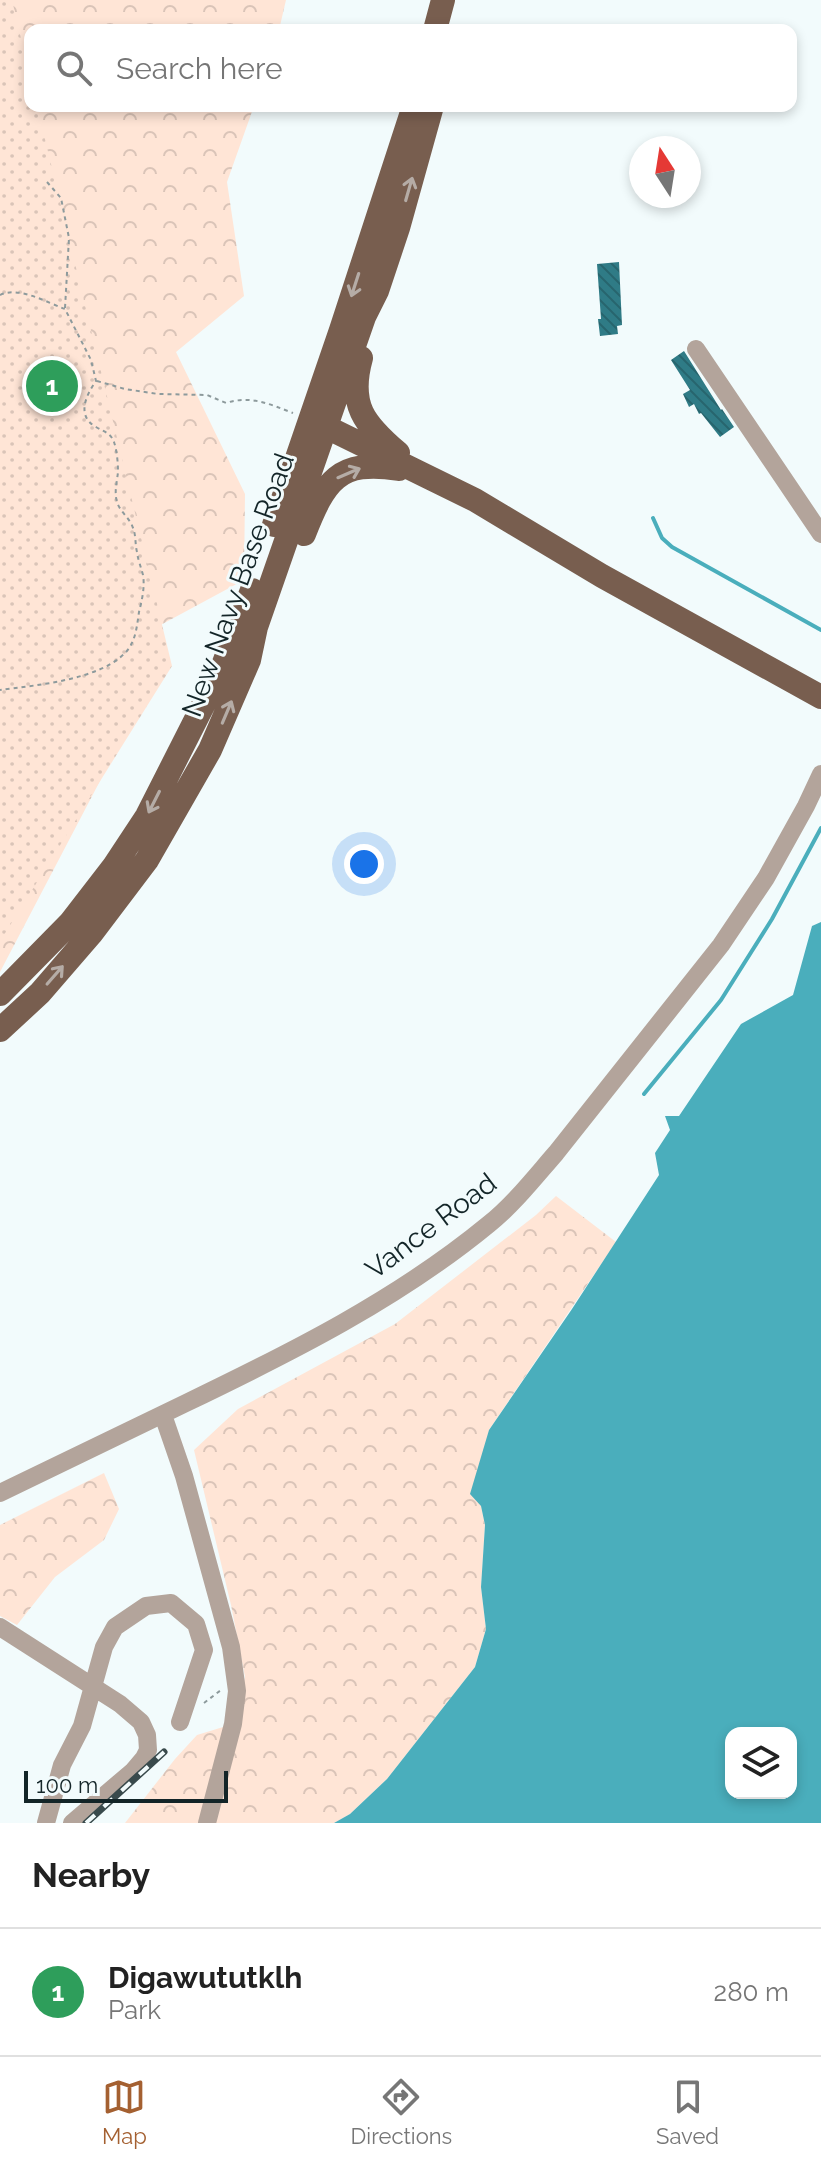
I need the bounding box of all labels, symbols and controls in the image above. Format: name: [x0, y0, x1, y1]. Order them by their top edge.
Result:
search box: [24, 24, 797, 112]
icon: search: [52, 46, 96, 90]
text: Search here: [116, 51, 283, 86]
north arrow: [629, 136, 701, 208]
one-way arrow: [402, 177, 417, 203]
one-way arrow: [347, 272, 362, 297]
pin: 1: [26, 356, 78, 416]
street label: New Navy Base Road: [175, 449, 301, 721]
one-way arrow: [337, 464, 361, 479]
one-way arrow: [220, 700, 235, 724]
one-way arrow: [146, 790, 161, 814]
your location: [344, 844, 384, 884]
one-way arrow: [46, 965, 64, 986]
street label: Vance Road: [359, 1166, 503, 1286]
map controls: [725, 1727, 797, 1799]
button: layers: [725, 1727, 797, 1799]
scale bar: [24, 1767, 228, 1803]
text: 100 m: [36, 1772, 98, 1798]
text: Nearby: [32, 1855, 150, 1895]
text: Digawututklh: [108, 1960, 302, 1995]
text: 1: [52, 1977, 64, 2007]
text: 280 m: [714, 1977, 789, 2007]
text: Park: [108, 1995, 161, 2025]
tab: Map: [102, 2075, 147, 2149]
tab: Directions: [351, 2075, 452, 2149]
tab: Saved: [656, 2075, 719, 2149]

